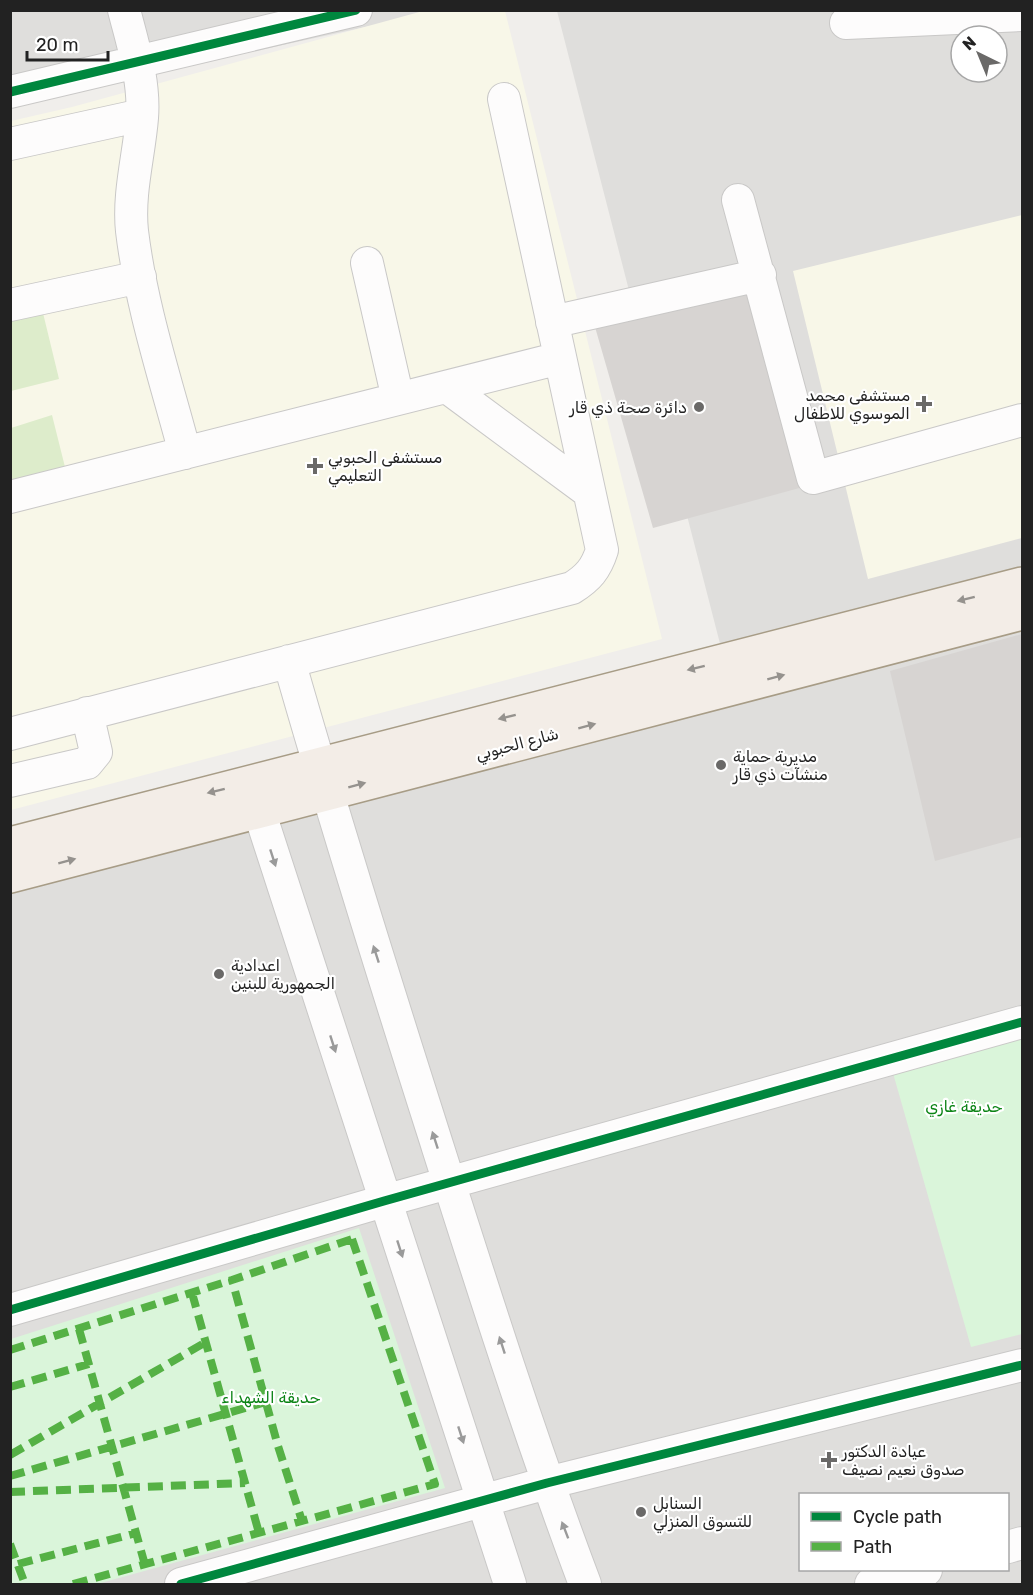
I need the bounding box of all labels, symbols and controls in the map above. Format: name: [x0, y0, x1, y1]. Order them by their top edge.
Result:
scale bar: [27, 24, 108, 62]
north arrow: [949, 24, 1009, 84]
text: N: [958, 33, 980, 54]
text: 20 m: [36, 34, 78, 56]
place label: مستشفى محمد الموسوي للاطفال: [794, 386, 910, 425]
marker: مستشفى محمد الموسوي للاطفال: [915, 395, 933, 413]
place label: دائرة صحة ذي قار: [569, 398, 687, 419]
marker: دائرة صحة ذي قار: [692, 400, 706, 414]
place label: مستشفى الحبوبي التعليمي: [328, 448, 442, 488]
marker: مستشفى الحبوبي التعليمي: [306, 457, 324, 475]
one-way arrow: [957, 595, 975, 604]
one-way arrow: [686, 664, 705, 674]
one-way arrow: [766, 671, 785, 681]
one-way arrow: [498, 713, 516, 722]
one-way arrow: [578, 721, 596, 730]
street label: شارع الحبوبي: [473, 724, 561, 767]
place label: مديرية حماية منشآت ذي قار: [732, 747, 828, 786]
marker: مديرية حماية منشآت ذي قار: [714, 758, 728, 772]
one-way arrow: [348, 780, 367, 790]
one-way arrow: [207, 787, 225, 796]
one-way arrow: [269, 849, 278, 867]
one-way arrow: [58, 856, 76, 865]
one-way arrow: [371, 945, 381, 963]
place label: اعدادية الجمهورية للبنين: [231, 956, 335, 994]
marker: اعدادية الجمهورية للبنين: [212, 967, 226, 981]
one-way arrow: [329, 1035, 338, 1053]
park label: حديقة غازي: [925, 1097, 1003, 1118]
one-way arrow: [430, 1131, 440, 1149]
one-way arrow: [396, 1240, 405, 1258]
one-way arrow: [497, 1336, 506, 1354]
park label: حديقة الشهداء: [221, 1388, 321, 1408]
one-way arrow: [456, 1426, 466, 1444]
place label: عيادة الدكتور صدوق نعيم نصيف: [841, 1442, 964, 1480]
marker: عيادة الدكتور صدوق نعيم نصيف: [820, 1451, 838, 1469]
legend: [799, 1493, 1009, 1571]
place label: السنابل للتسوق المنزلي: [653, 1494, 752, 1534]
marker: السنابل للتسوق المنزلي: [634, 1505, 648, 1519]
text: Cycle path: [853, 1506, 942, 1528]
one-way arrow: [559, 1521, 569, 1539]
text: Path: [853, 1536, 892, 1558]

